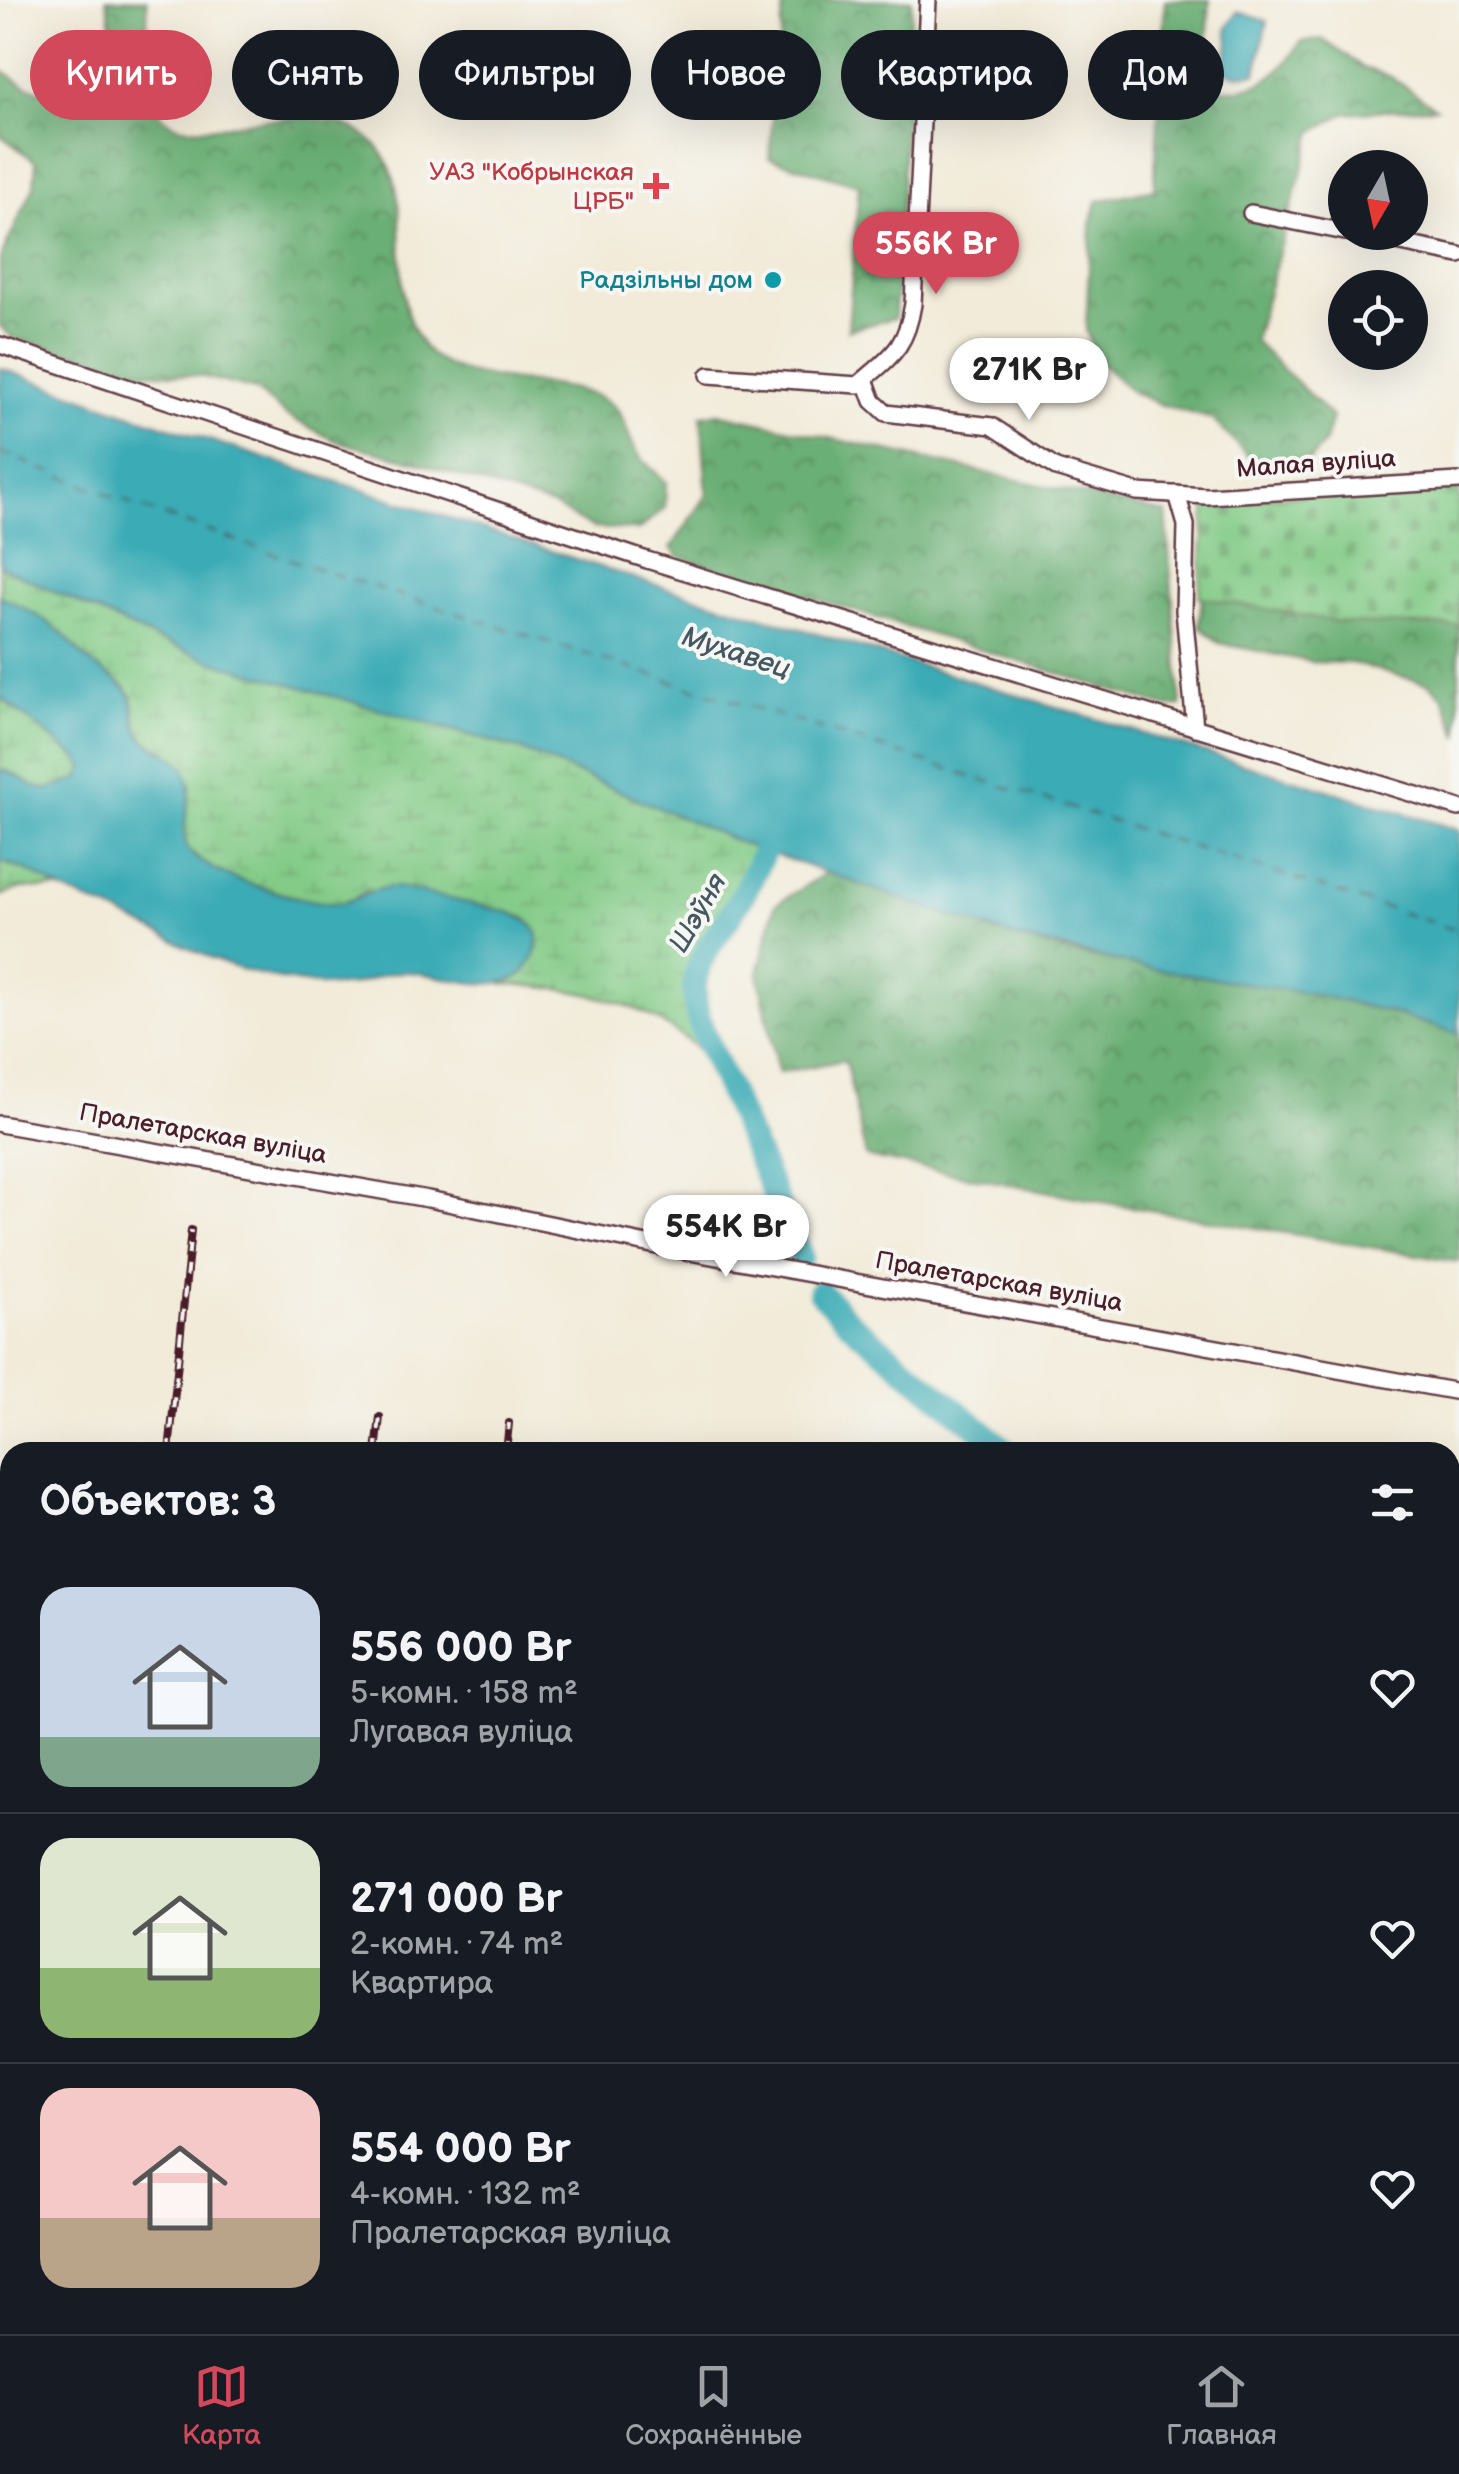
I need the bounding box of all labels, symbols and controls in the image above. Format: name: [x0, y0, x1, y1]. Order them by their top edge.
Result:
chip: Купить: [30, 30, 212, 120]
chip: Снять: [232, 30, 399, 120]
chip: Фильтры: [419, 30, 631, 120]
chip: Новое: [651, 30, 821, 120]
chip: Квартира: [841, 30, 1068, 120]
chip: Дом: [1088, 30, 1224, 120]
north arrow: [1328, 150, 1428, 250]
map controls: [1328, 150, 1428, 370]
place label: УАЗ "Кобрынская ЦРБ": [429, 157, 634, 217]
marker: УАЗ "Кобрынская ЦРБ": [643, 173, 669, 199]
pin: 556K Br: [844, 212, 1028, 297]
text: 556K Br: [875, 225, 997, 264]
place label: Радзільны дом: [579, 265, 753, 296]
marker: Радзільны дом: [762, 269, 784, 291]
button: locate: [1328, 270, 1428, 370]
pin: 271K Br: [937, 338, 1121, 423]
text: 271K Br: [971, 351, 1087, 390]
street label: Малая вуліца: [1235, 443, 1397, 485]
water label: Мухавец: [678, 620, 794, 686]
water label: Шэўня: [662, 867, 734, 958]
street label: Пралетарская вуліца: [77, 1097, 329, 1171]
pin: 554K Br: [634, 1195, 818, 1280]
text: 554K Br: [665, 1208, 787, 1247]
street label: Пралетарская вуліца: [873, 1245, 1125, 1319]
icon: filters: [1365, 1475, 1420, 1530]
text: Объектов: 3: [40, 1477, 276, 1528]
text: 556 000 Br: [350, 1623, 571, 1674]
icon: home: [120, 1627, 240, 1747]
icon: heart: [1365, 1660, 1420, 1715]
text: 5-комн. · 158 m²: [350, 1674, 578, 1713]
text: Лугавая вуліца: [350, 1713, 573, 1752]
text: 271 000 Br: [350, 1874, 562, 1925]
icon: home: [120, 1878, 240, 1998]
icon: heart: [1365, 1911, 1420, 1966]
text: 2-комн. · 74 m²: [350, 1925, 563, 1964]
text: Квартира: [350, 1964, 493, 2003]
text: 554 000 Br: [350, 2124, 571, 2175]
icon: home: [120, 2128, 240, 2248]
icon: heart: [1365, 2161, 1420, 2216]
text: 4-комн. · 132 m²: [350, 2175, 581, 2214]
text: Пралетарская вуліца: [350, 2214, 671, 2253]
tab: Карта: [182, 2359, 261, 2452]
tab: Сохранённые: [625, 2359, 802, 2452]
tab: Главная: [1166, 2359, 1277, 2452]

